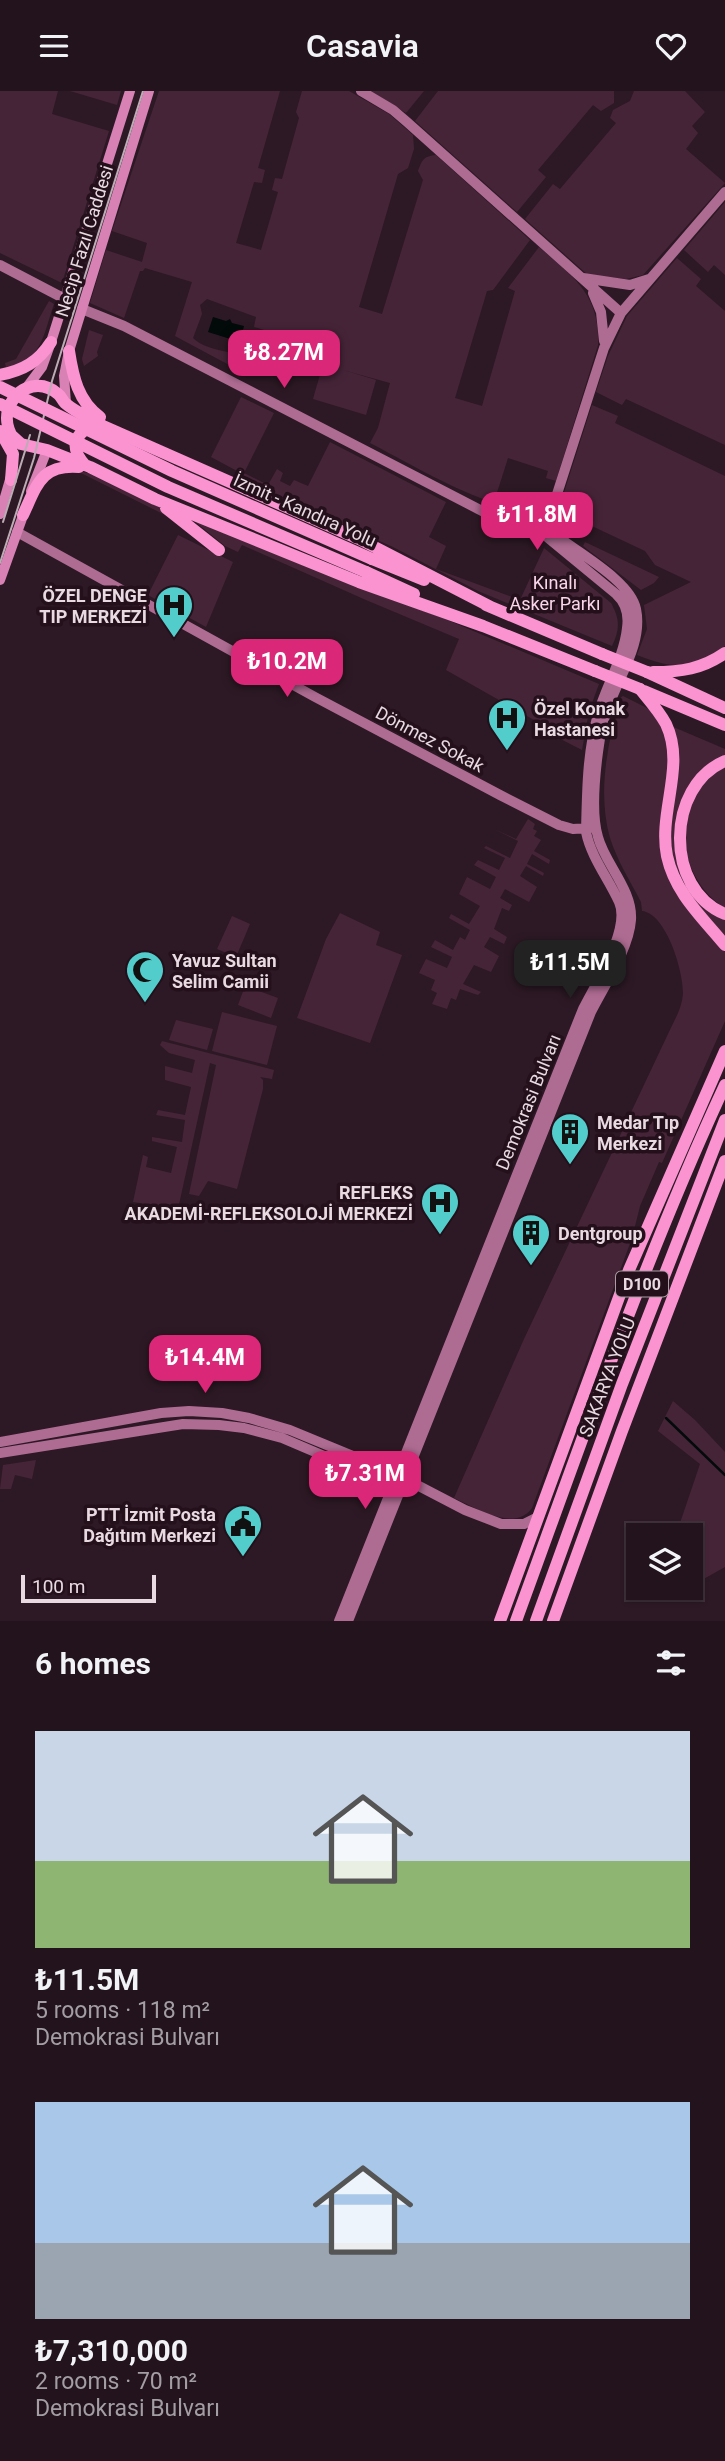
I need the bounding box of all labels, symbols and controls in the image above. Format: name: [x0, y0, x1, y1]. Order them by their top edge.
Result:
icon: menu: [35, 27, 73, 65]
text: Casavia: [306, 27, 419, 65]
icon: heart: [652, 27, 690, 65]
street label: Necip Fazıl Caddesi: [51, 163, 117, 319]
pin: ₺8.27M: [227, 331, 341, 390]
text: ₺8.27M: [244, 339, 324, 366]
street label: İzmit - Kandıra Yolu: [230, 469, 380, 551]
pin: ₺11.8M: [480, 493, 594, 552]
text: ₺11.8M: [497, 501, 577, 528]
park label: Kınalı Asker Parkı: [510, 572, 600, 614]
hospital icon: ÖZEL DENGE TIP MERKEZİ: [153, 584, 195, 639]
place label: ÖZEL DENGE TIP MERKEZİ: [39, 585, 147, 627]
pin: ₺10.2M: [230, 639, 344, 699]
text: ₺10.2M: [247, 648, 327, 675]
hospital icon: Özel Konak Hastanesi: [486, 697, 528, 752]
place label: Özel Konak Hastanesi: [534, 698, 625, 740]
street label: Dönmez Sokak: [372, 702, 489, 777]
pin: ₺11.5M: [513, 941, 627, 1000]
mosque icon: Yavuz Sultan Selim Camii: [124, 949, 166, 1004]
text: ₺11.5M: [530, 949, 610, 976]
place label: Yavuz Sultan Selim Camii: [172, 950, 277, 992]
street label: Demokrasi Bulvarı: [491, 1031, 565, 1173]
building icon: Medar Tıp Merkezi: [549, 1111, 591, 1166]
place label: Medar Tıp Merkezi: [597, 1112, 679, 1154]
hospital icon: REFLEKS AKADEMİ-REFLEKSOLOJİ MERKEZİ: [419, 1181, 461, 1236]
place label: REFLEKS AKADEMİ-REFLEKSOLOJİ MERKEZİ: [125, 1182, 413, 1224]
building icon: Dentgroup: [510, 1212, 552, 1267]
place label: Dentgroup: [558, 1223, 643, 1244]
road number: D100: [616, 1271, 668, 1296]
street label: SAKARYA YOLU: [575, 1314, 639, 1440]
pin: ₺14.4M: [148, 1335, 262, 1395]
text: ₺14.4M: [165, 1344, 245, 1371]
pin: ₺7.31M: [308, 1451, 422, 1511]
text: ₺7.31M: [325, 1460, 405, 1487]
public building icon: PTT İzmit Posta Dağıtım Merkezi: [222, 1503, 264, 1558]
place label: PTT İzmit Posta Dağıtım Merkezi: [83, 1504, 216, 1546]
map controls: [626, 1523, 703, 1600]
button: layers: [626, 1523, 703, 1600]
scale bar: [21, 1572, 156, 1604]
text: 100 m: [32, 1575, 85, 1598]
icon: filters: [652, 1644, 690, 1682]
text: 6 homes: [35, 1646, 151, 1681]
icon: home: [300, 1776, 426, 1902]
text: ₺11.5M: [35, 1962, 139, 1997]
text: 5 rooms · 118 m²: [35, 1997, 210, 2024]
text: Demokrasi Bulvarı: [35, 2024, 220, 2051]
icon: home: [300, 2147, 426, 2273]
text: ₺7,310,000: [35, 2333, 188, 2368]
text: 2 rooms · 70 m²: [35, 2368, 197, 2395]
text: Demokrasi Bulvarı: [35, 2395, 220, 2422]

